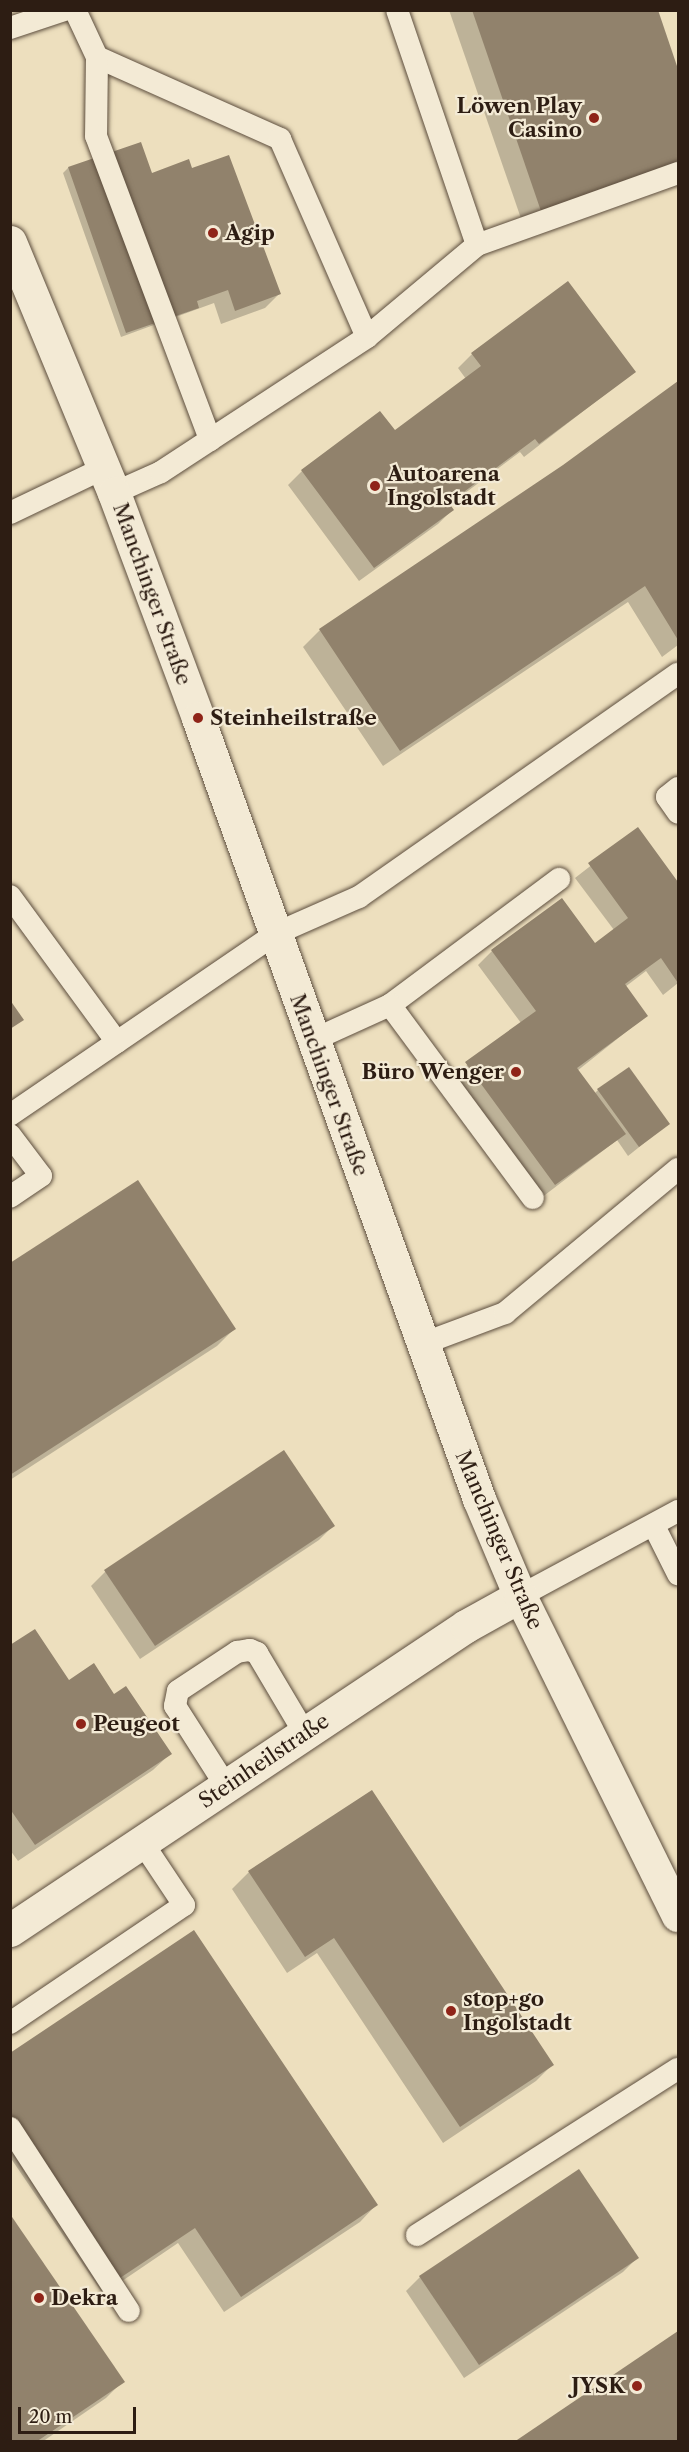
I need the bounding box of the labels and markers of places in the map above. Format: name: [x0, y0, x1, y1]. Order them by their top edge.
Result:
place label: Löwen Play Casino: [457, 93, 582, 143]
marker: Löwen Play Casino: [587, 111, 601, 125]
place label: Agip: [225, 220, 275, 246]
marker: Agip: [206, 226, 220, 240]
place label: Autoarena Ingolstadt: [387, 461, 500, 511]
marker: Autoarena Ingolstadt: [368, 479, 382, 493]
place label: Steinheilstraße: [210, 705, 377, 731]
marker: Steinheilstraße: [191, 711, 205, 725]
place label: Büro Wenger: [361, 1059, 504, 1085]
marker: Büro Wenger: [509, 1065, 523, 1079]
place label: Peugeot: [93, 1711, 180, 1737]
marker: Peugeot: [74, 1717, 88, 1731]
place label: stop+go Ingolstadt: [463, 1986, 572, 2036]
marker: stop+go Ingolstadt: [444, 2004, 458, 2018]
place label: Dekra: [51, 2285, 118, 2311]
marker: Dekra: [32, 2291, 46, 2305]
place label: JYSK: [571, 2373, 625, 2399]
marker: JYSK: [630, 2379, 644, 2393]

